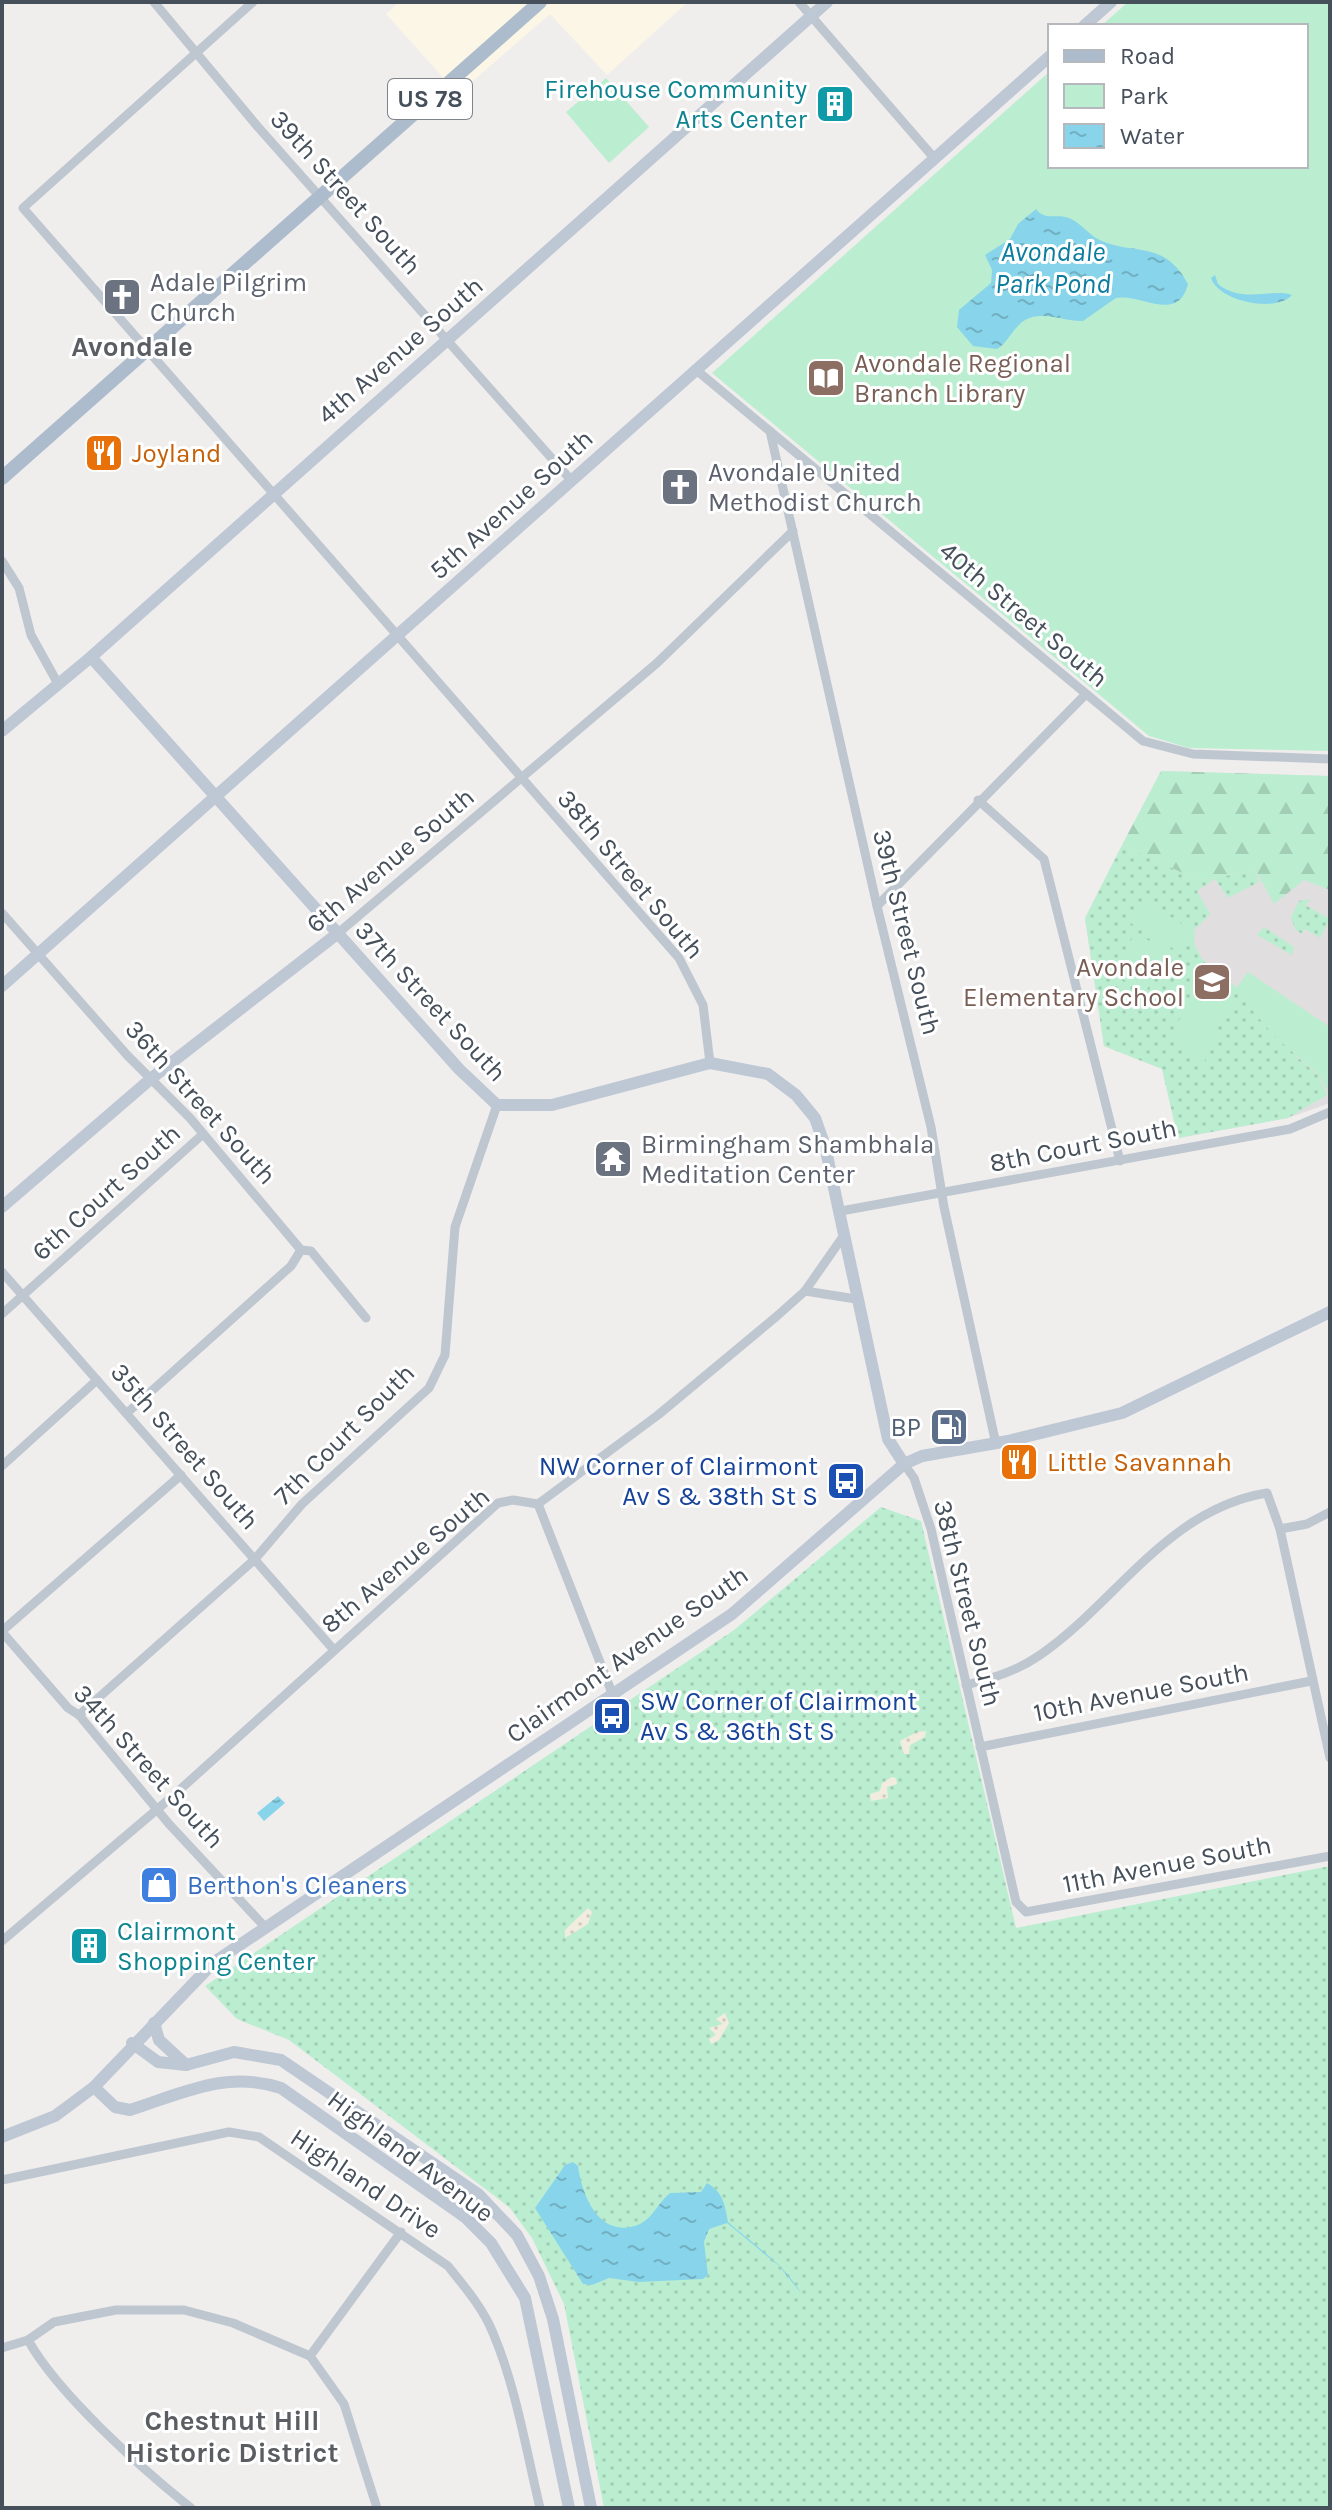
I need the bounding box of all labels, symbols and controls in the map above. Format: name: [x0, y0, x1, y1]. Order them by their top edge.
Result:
legend: [1048, 24, 1308, 168]
text: Road: [1120, 42, 1175, 70]
place label: Firehouse Community Arts Center: [544, 74, 808, 135]
road number: US 78: [388, 79, 472, 119]
text: Park: [1120, 82, 1169, 110]
building icon: Firehouse Community Arts Center: [814, 83, 856, 125]
street label: 39th Street South: [264, 104, 428, 281]
text: Water: [1120, 122, 1184, 150]
water label: Avondale Park Pond: [995, 235, 1111, 300]
place label: Adale Pilgrim Church: [150, 267, 307, 328]
street label: 4th Avenue South: [311, 270, 489, 431]
church icon: Adale Pilgrim Church: [101, 276, 143, 318]
district label: Avondale: [71, 330, 193, 363]
place label: Avondale Regional Branch Library: [854, 348, 1071, 409]
library icon: Avondale Regional Branch Library: [805, 357, 847, 399]
street label: 5th Avenue South: [423, 423, 599, 586]
restaurant icon: Joyland: [83, 432, 125, 474]
place label: Joyland: [132, 438, 222, 469]
place label: Avondale United Methodist Church: [708, 457, 922, 518]
church icon: Avondale United Methodist Church: [659, 466, 701, 508]
street label: 40th Street South: [933, 535, 1114, 694]
street label: 6th Avenue South: [300, 781, 480, 940]
street label: 38th Street South: [551, 783, 711, 965]
street label: 39th Street South: [866, 826, 947, 1038]
street label: 37th Street South: [348, 915, 513, 1088]
place label: Avondale Elementary School: [963, 952, 1184, 1013]
school or university icon: Avondale Elementary School: [1191, 961, 1233, 1003]
street label: 36th Street South: [119, 1014, 283, 1191]
street label: 8th Court South: [987, 1112, 1179, 1179]
street label: 6th Court South: [26, 1118, 187, 1267]
place label: Birmingham Shambhala Meditation Center: [641, 1129, 934, 1190]
temple icon: Birmingham Shambhala Meditation Center: [592, 1138, 634, 1180]
street label: 35th Street South: [104, 1357, 265, 1536]
street label: 7th Court South: [268, 1358, 421, 1511]
fuel station icon: BP: [928, 1406, 970, 1448]
place label: BP: [890, 1412, 921, 1443]
restaurant icon: Little Savannah: [998, 1441, 1040, 1483]
place label: Little Savannah: [1047, 1447, 1232, 1478]
place label: NW Corner of Clairmont Av S & 38th St S: [539, 1451, 818, 1512]
bus stop icon: NW Corner of Clairmont Av S & 38th St S: [825, 1460, 867, 1502]
street label: 8th Avenue South: [315, 1481, 496, 1640]
street label: 38th Street South: [927, 1497, 1008, 1710]
street label: Clairmont Avenue South: [501, 1559, 754, 1750]
street label: 10th Avenue South: [1031, 1656, 1251, 1729]
street label: 34th Street South: [67, 1678, 230, 1855]
place label: SW Corner of Clairmont Av S & 36th St S: [640, 1686, 917, 1747]
bus stop icon: SW Corner of Clairmont Av S & 36th St S: [591, 1695, 633, 1737]
street label: 11th Avenue South: [1060, 1829, 1274, 1900]
shop icon: Berthon's Cleaners: [138, 1864, 180, 1906]
place label: Berthon's Cleaners: [187, 1870, 408, 1901]
place label: Clairmont Shopping Center: [117, 1916, 315, 1977]
building icon: Clairmont Shopping Center: [68, 1925, 110, 1967]
street label: Highland Avenue: [322, 2084, 500, 2229]
street label: Highland Drive: [284, 2122, 447, 2245]
district label: Chestnut Hill Historic District: [126, 2404, 338, 2469]

